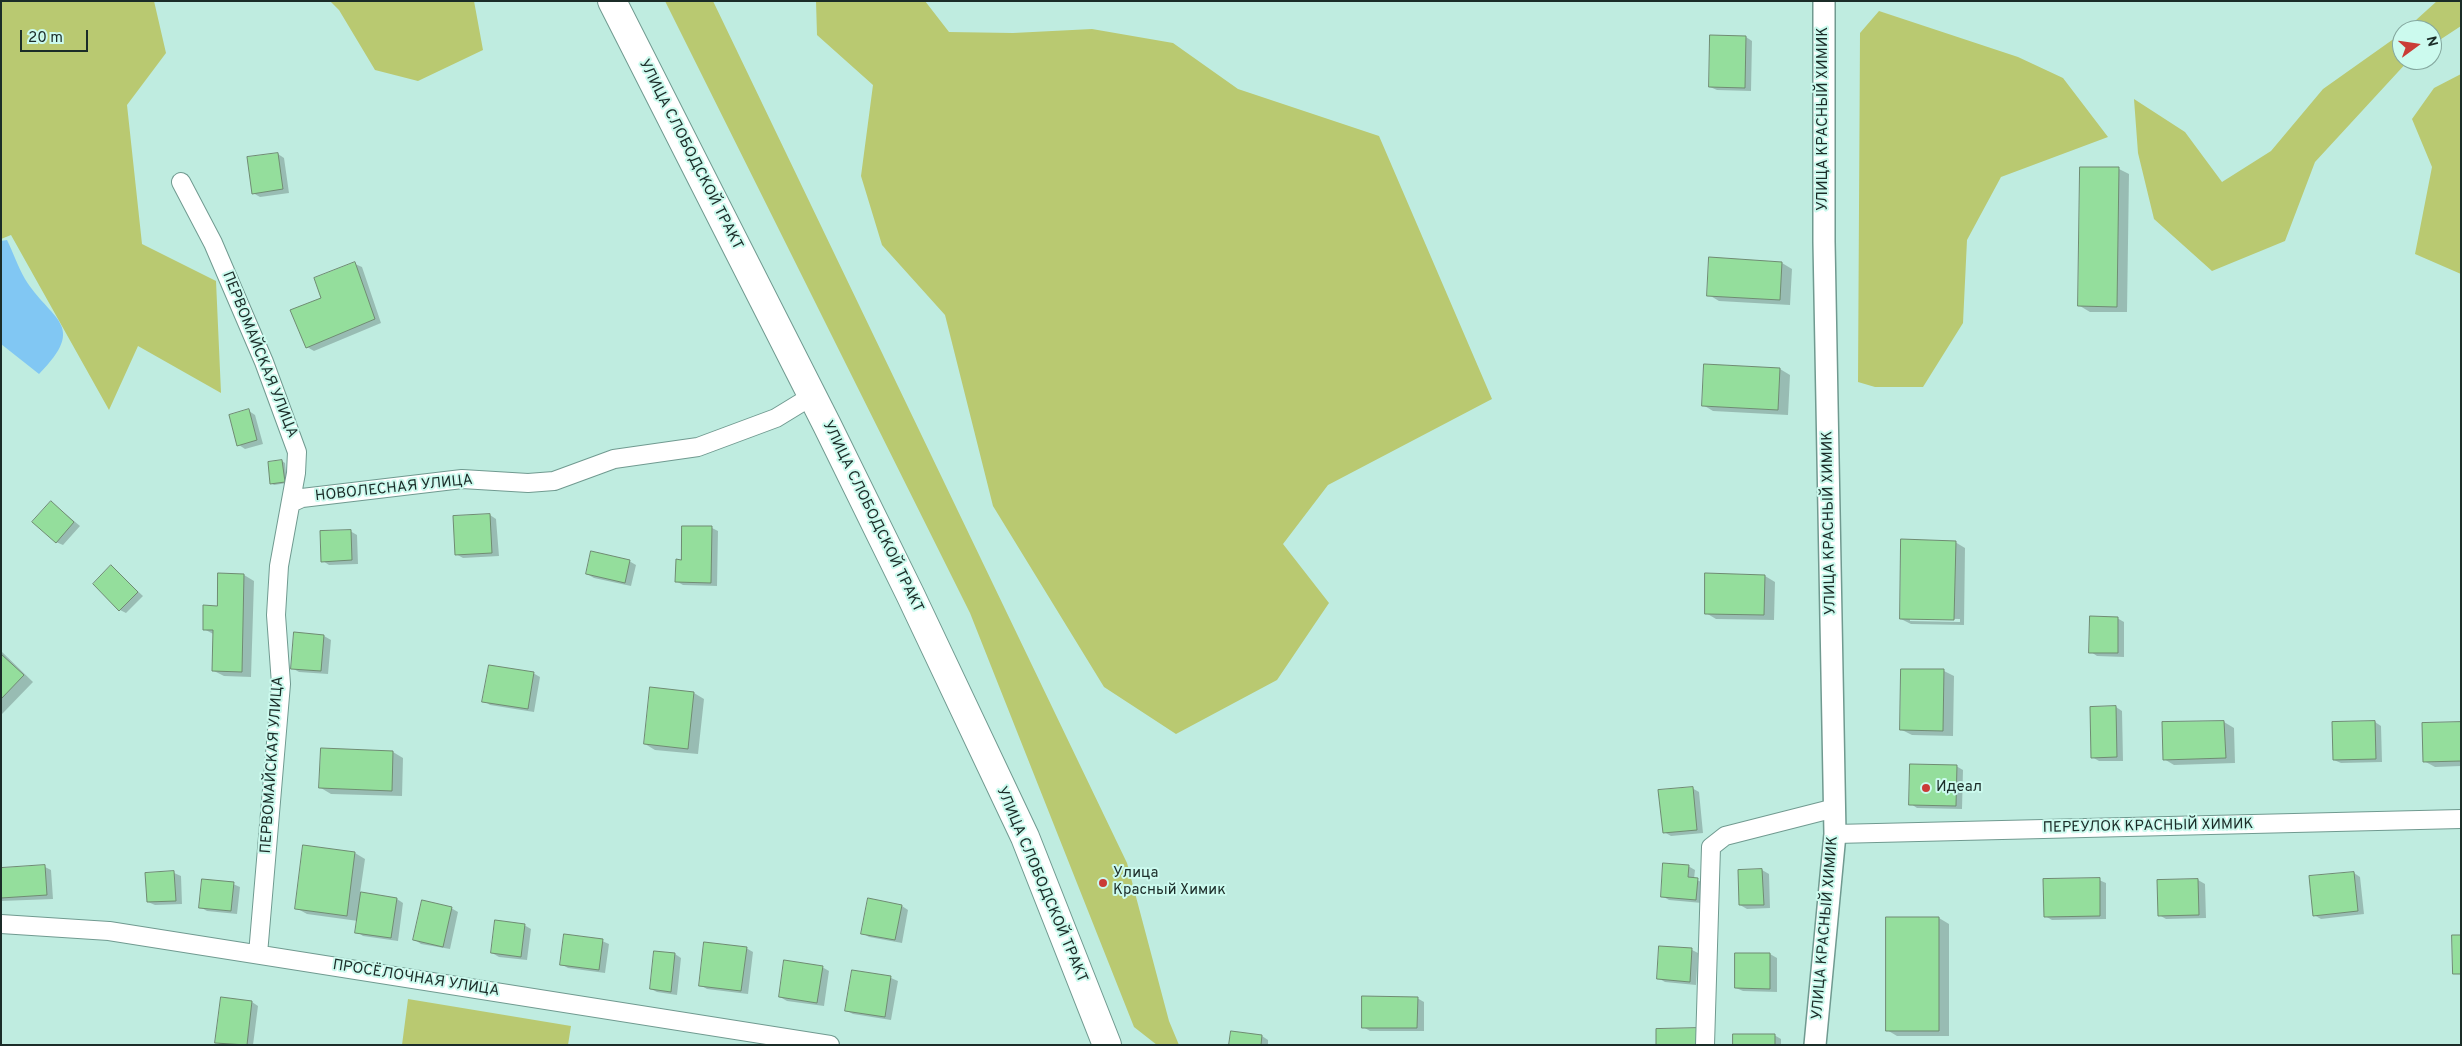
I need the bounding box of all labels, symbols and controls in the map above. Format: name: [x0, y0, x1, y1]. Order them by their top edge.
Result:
scale bar: [22, 20, 90, 52]
north arrow: [2392, 20, 2442, 70]
street label: УЛИЦА КРАСНЫЙ ХИМИК: [1815, 27, 1833, 211]
text: 20 m: [28, 29, 63, 48]
text: N: [2422, 35, 2441, 48]
street label: УЛИЦА СЛОБОДСКОЙ ТРАКТ: [634, 57, 746, 253]
street label: ПЕРВОМАЙСКАЯ УЛИЦА: [217, 269, 301, 441]
street label: УЛИЦА СЛОБОДСКОЙ ТРАКТ: [818, 418, 926, 616]
street label: УЛИЦА КРАСНЫЙ ХИМИК: [1819, 431, 1841, 615]
street label: НОВОЛЕСНАЯ УЛИЦА: [314, 472, 474, 506]
street label: ПЕРВОМАЙСКАЯ УЛИЦА: [258, 676, 288, 854]
place label: Идеал: [1936, 779, 1982, 797]
marker: Идеал: [1920, 782, 1932, 794]
street label: УЛИЦА СЛОБОДСКОЙ ТРАКТ: [991, 784, 1091, 986]
street label: ПЕРЕУЛОК КРАСНЫЙ ХИМИК: [2043, 816, 2253, 838]
street label: УЛИЦА КРАСНЫЙ ХИМИК: [1809, 835, 1843, 1021]
place label: Улица Красный Химик: [1113, 865, 1226, 900]
marker: Улица Красный Химик: [1097, 877, 1109, 889]
street label: ПРОСЁЛОЧНАЯ УЛИЦА: [331, 957, 501, 1001]

